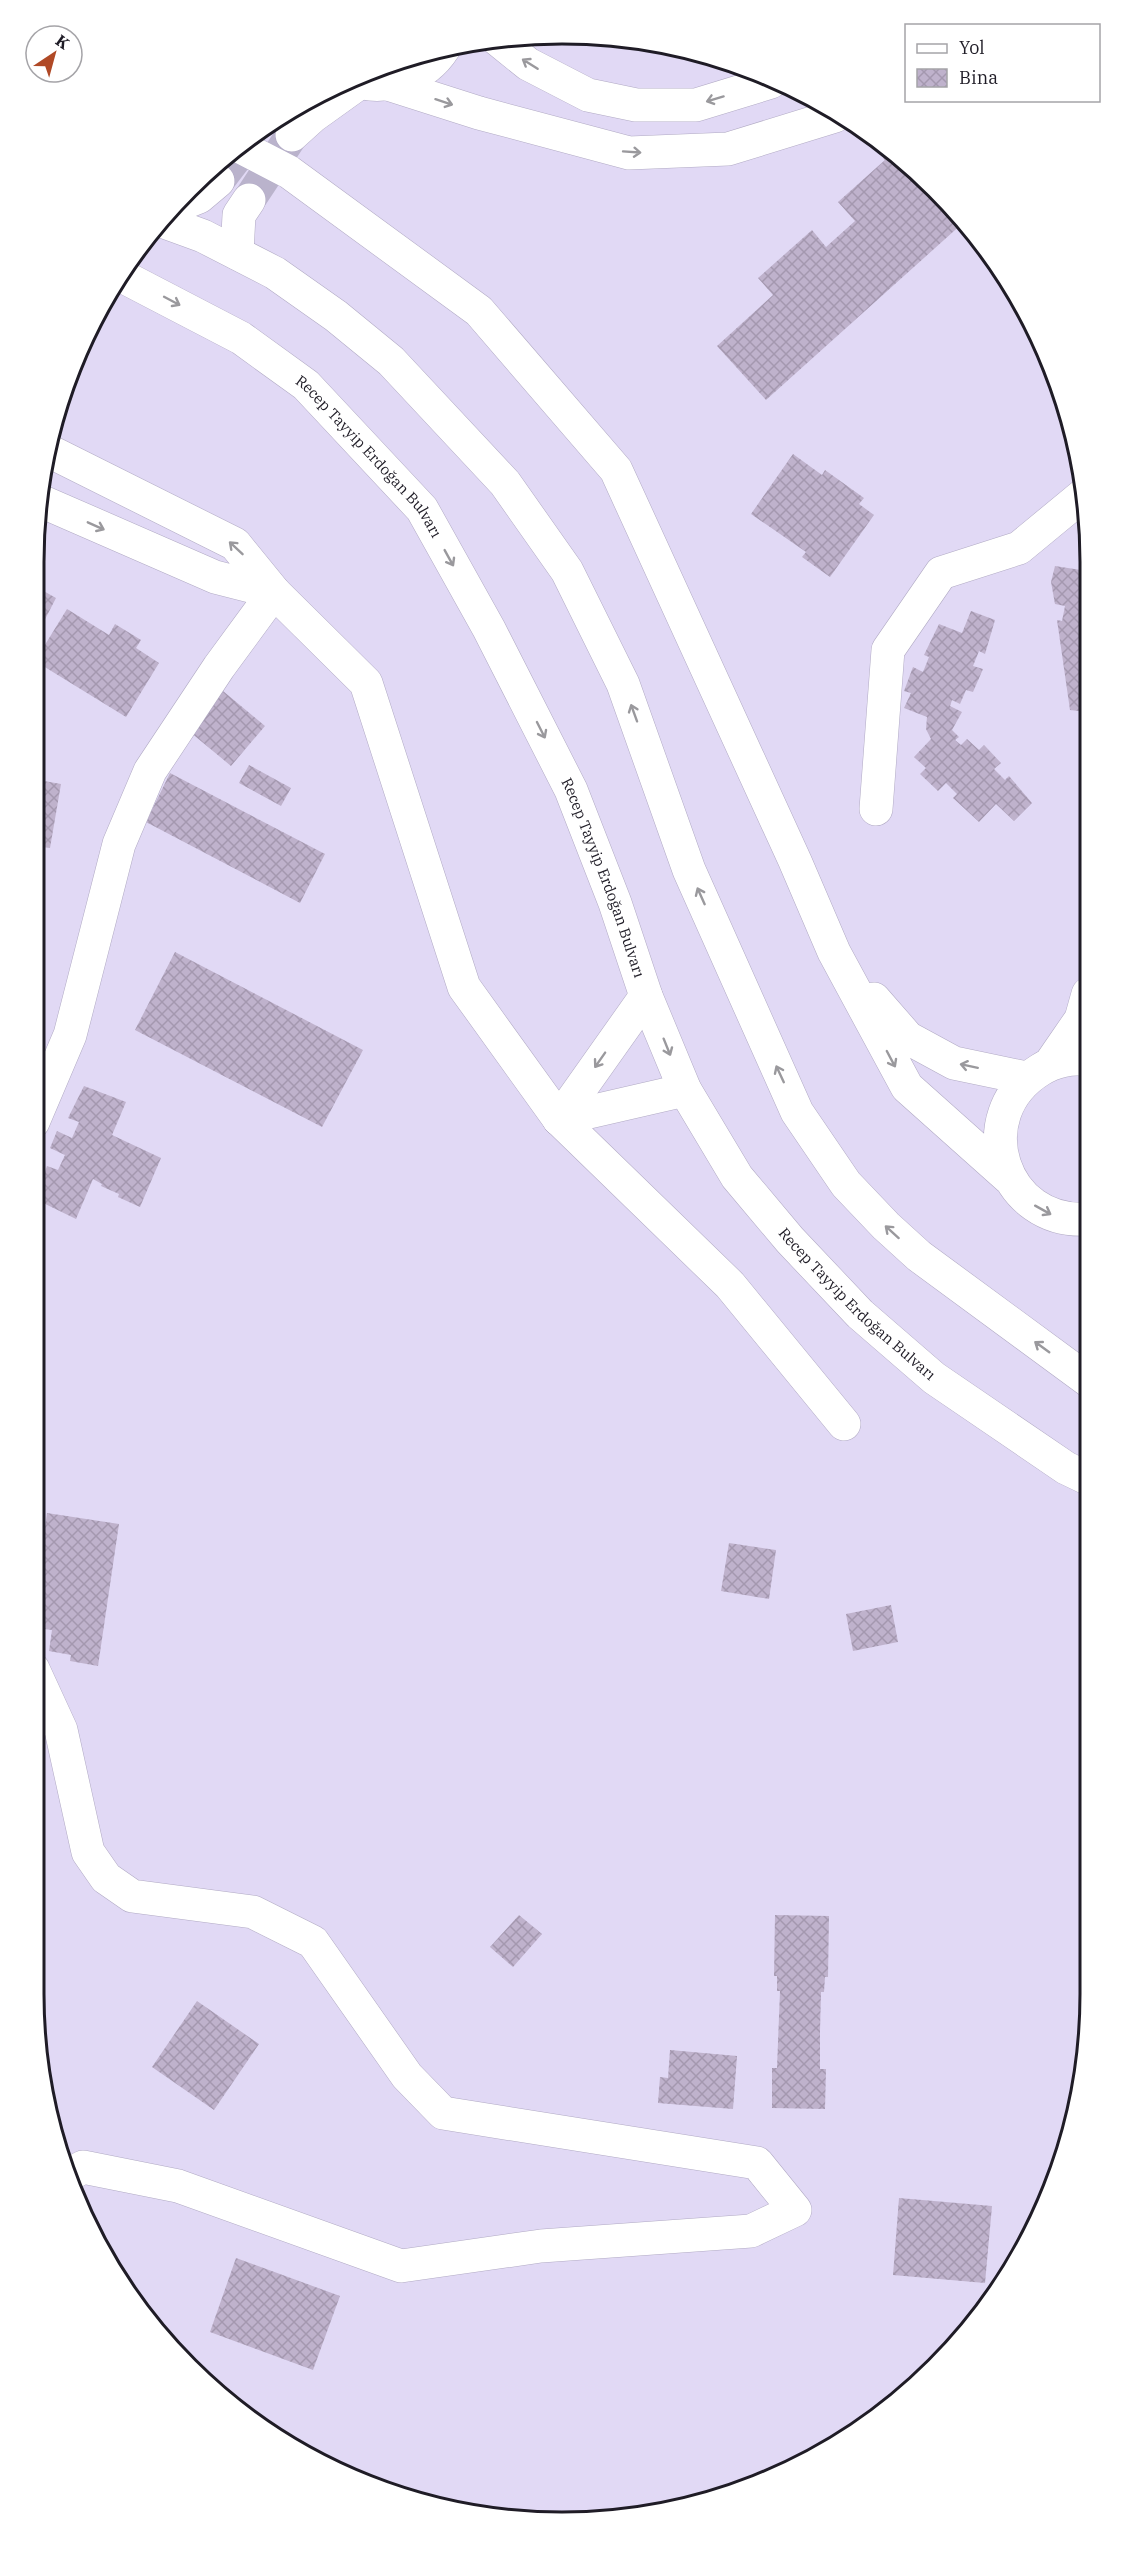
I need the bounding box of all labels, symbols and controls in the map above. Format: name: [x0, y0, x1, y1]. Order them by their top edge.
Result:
north arrow: [24, 24, 84, 84]
legend: [905, 24, 1100, 102]
text: K: [52, 30, 74, 54]
text: Yol: [959, 36, 985, 59]
one-way arrow: [522, 58, 539, 70]
text: Bina: [959, 66, 998, 89]
one-way arrow: [706, 94, 725, 105]
one-way arrow: [434, 97, 453, 108]
one-way arrow: [621, 147, 641, 158]
one-way arrow: [163, 295, 180, 307]
street label: Recep Tayyip Erdoğan Bulvarı: [292, 371, 446, 541]
one-way arrow: [87, 521, 105, 532]
one-way arrow: [229, 541, 244, 555]
one-way arrow: [444, 549, 456, 566]
one-way arrow: [627, 704, 638, 723]
one-way arrow: [535, 721, 547, 739]
street label: Recep Tayyip Erdoğan Bulvarı: [557, 774, 649, 980]
one-way arrow: [695, 887, 706, 906]
one-way arrow: [662, 1037, 673, 1056]
one-way arrow: [885, 1050, 897, 1067]
one-way arrow: [594, 1052, 606, 1068]
one-way arrow: [960, 1060, 979, 1071]
one-way arrow: [773, 1066, 785, 1084]
one-way arrow: [1034, 1205, 1052, 1216]
street label: Recep Tayyip Erdoğan Bulvarı: [775, 1223, 940, 1384]
one-way arrow: [885, 1225, 900, 1239]
one-way arrow: [1034, 1341, 1050, 1353]

